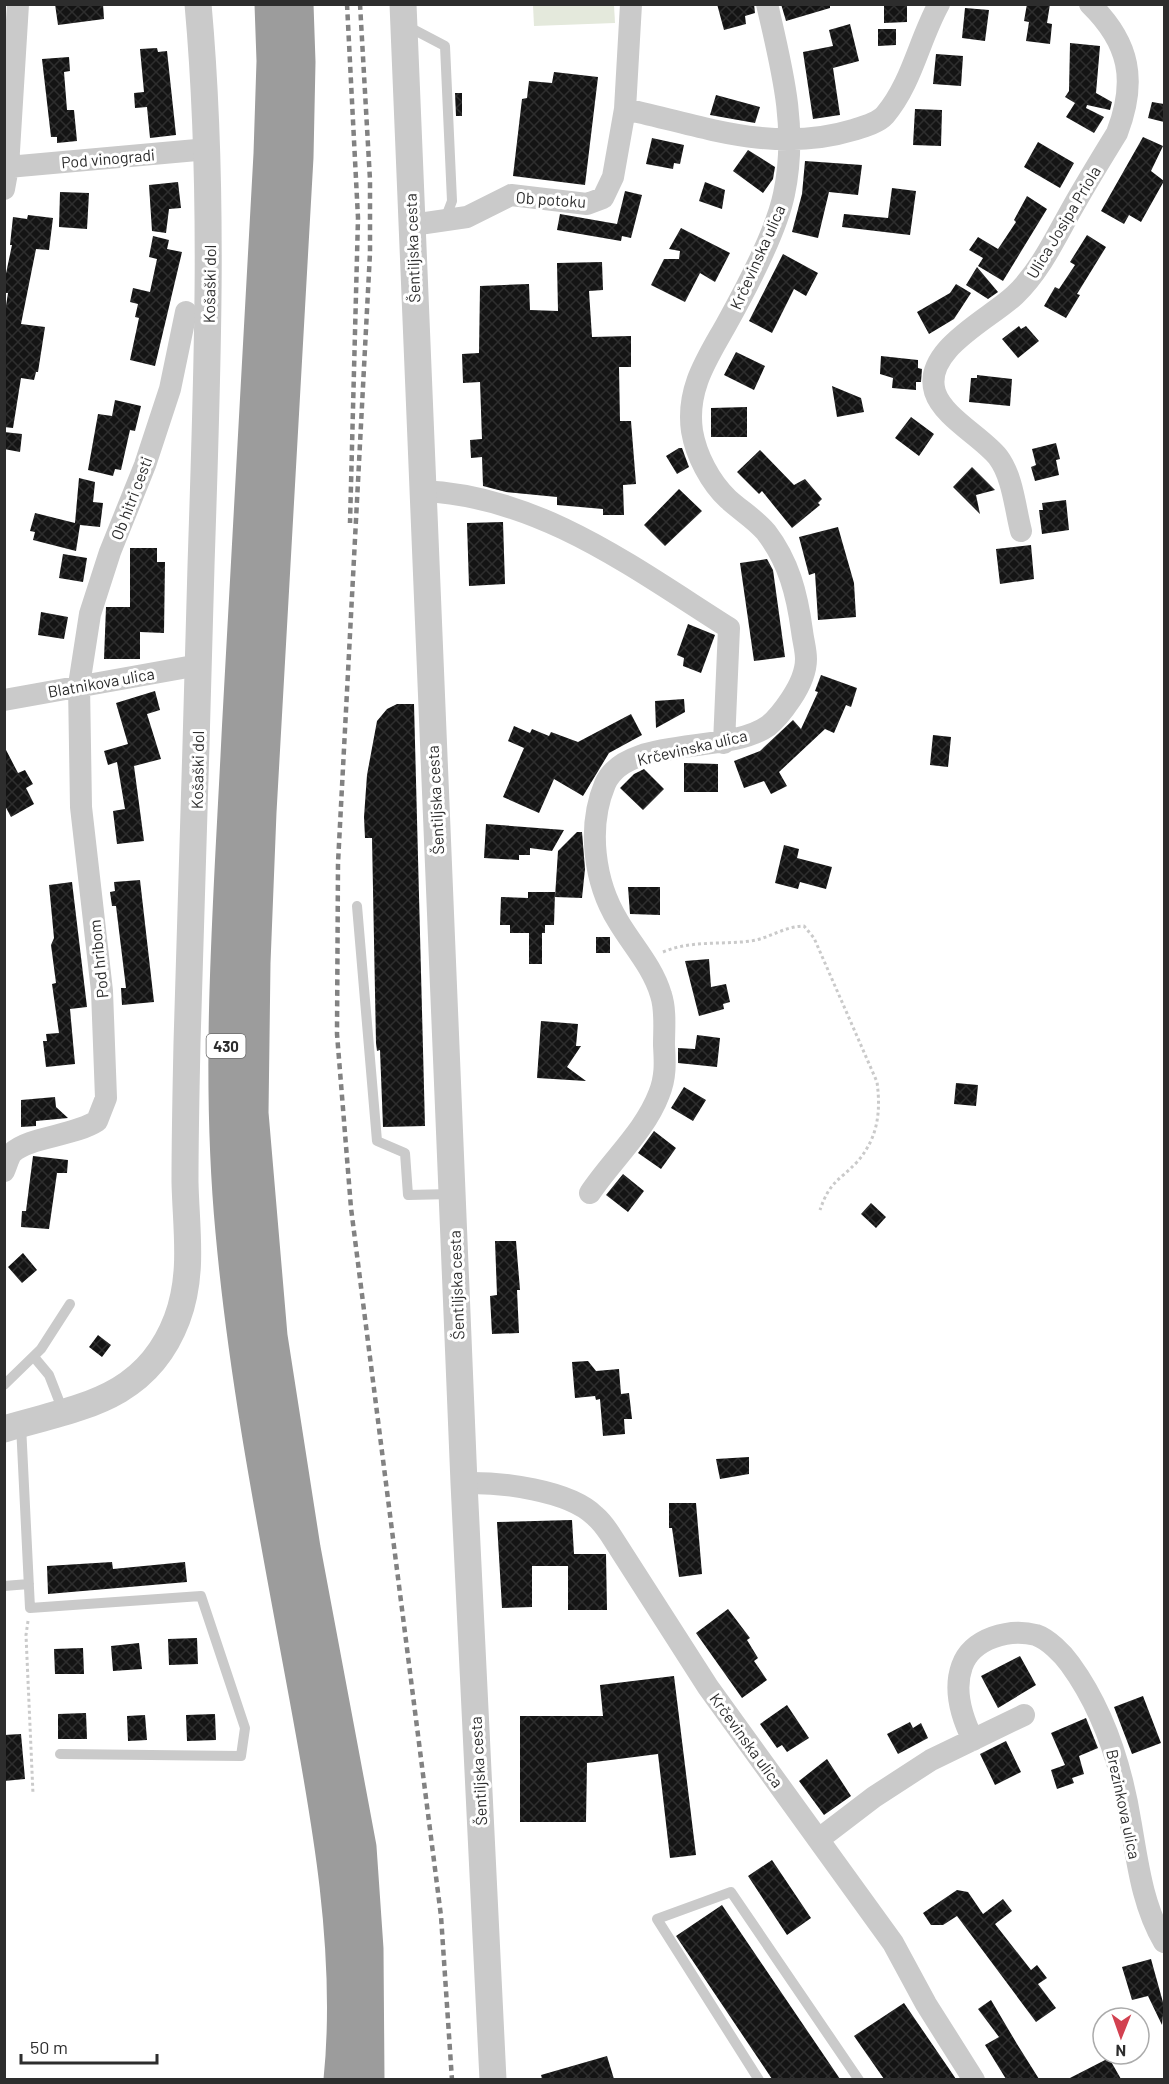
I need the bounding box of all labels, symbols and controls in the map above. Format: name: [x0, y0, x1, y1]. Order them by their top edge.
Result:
street label: Pod vinogradi: [60, 144, 156, 172]
street label: Ulica Josipa Priola: [1022, 162, 1104, 282]
street label: Ob potoku: [515, 187, 587, 211]
street label: Šentiljska cesta: [401, 193, 423, 303]
street label: Krčevinska ulica: [726, 202, 788, 312]
street label: Košaški dol: [199, 245, 219, 323]
street label: Ob hitri cesti: [106, 454, 156, 542]
street label: Blatnikova ulica: [46, 663, 156, 701]
street label: Krčevinska ulica: [635, 725, 749, 769]
street label: Košaški dol: [187, 731, 207, 809]
street label: Šentiljska cesta: [423, 745, 447, 855]
street label: Pod hribom: [84, 919, 112, 999]
road number: 430: [206, 1034, 246, 1058]
street label: Šentiljska cesta: [445, 1230, 467, 1340]
street label: Krčevinska ulica: [706, 1689, 788, 1791]
street label: Šentiljska cesta: [466, 1716, 490, 1826]
street label: Brezinkova ulica: [1103, 1747, 1145, 1861]
north arrow: [1091, 2006, 1151, 2066]
scale bar: [21, 2027, 158, 2065]
text: 50 m: [30, 2036, 68, 2058]
text: N: [1115, 2042, 1126, 2061]

